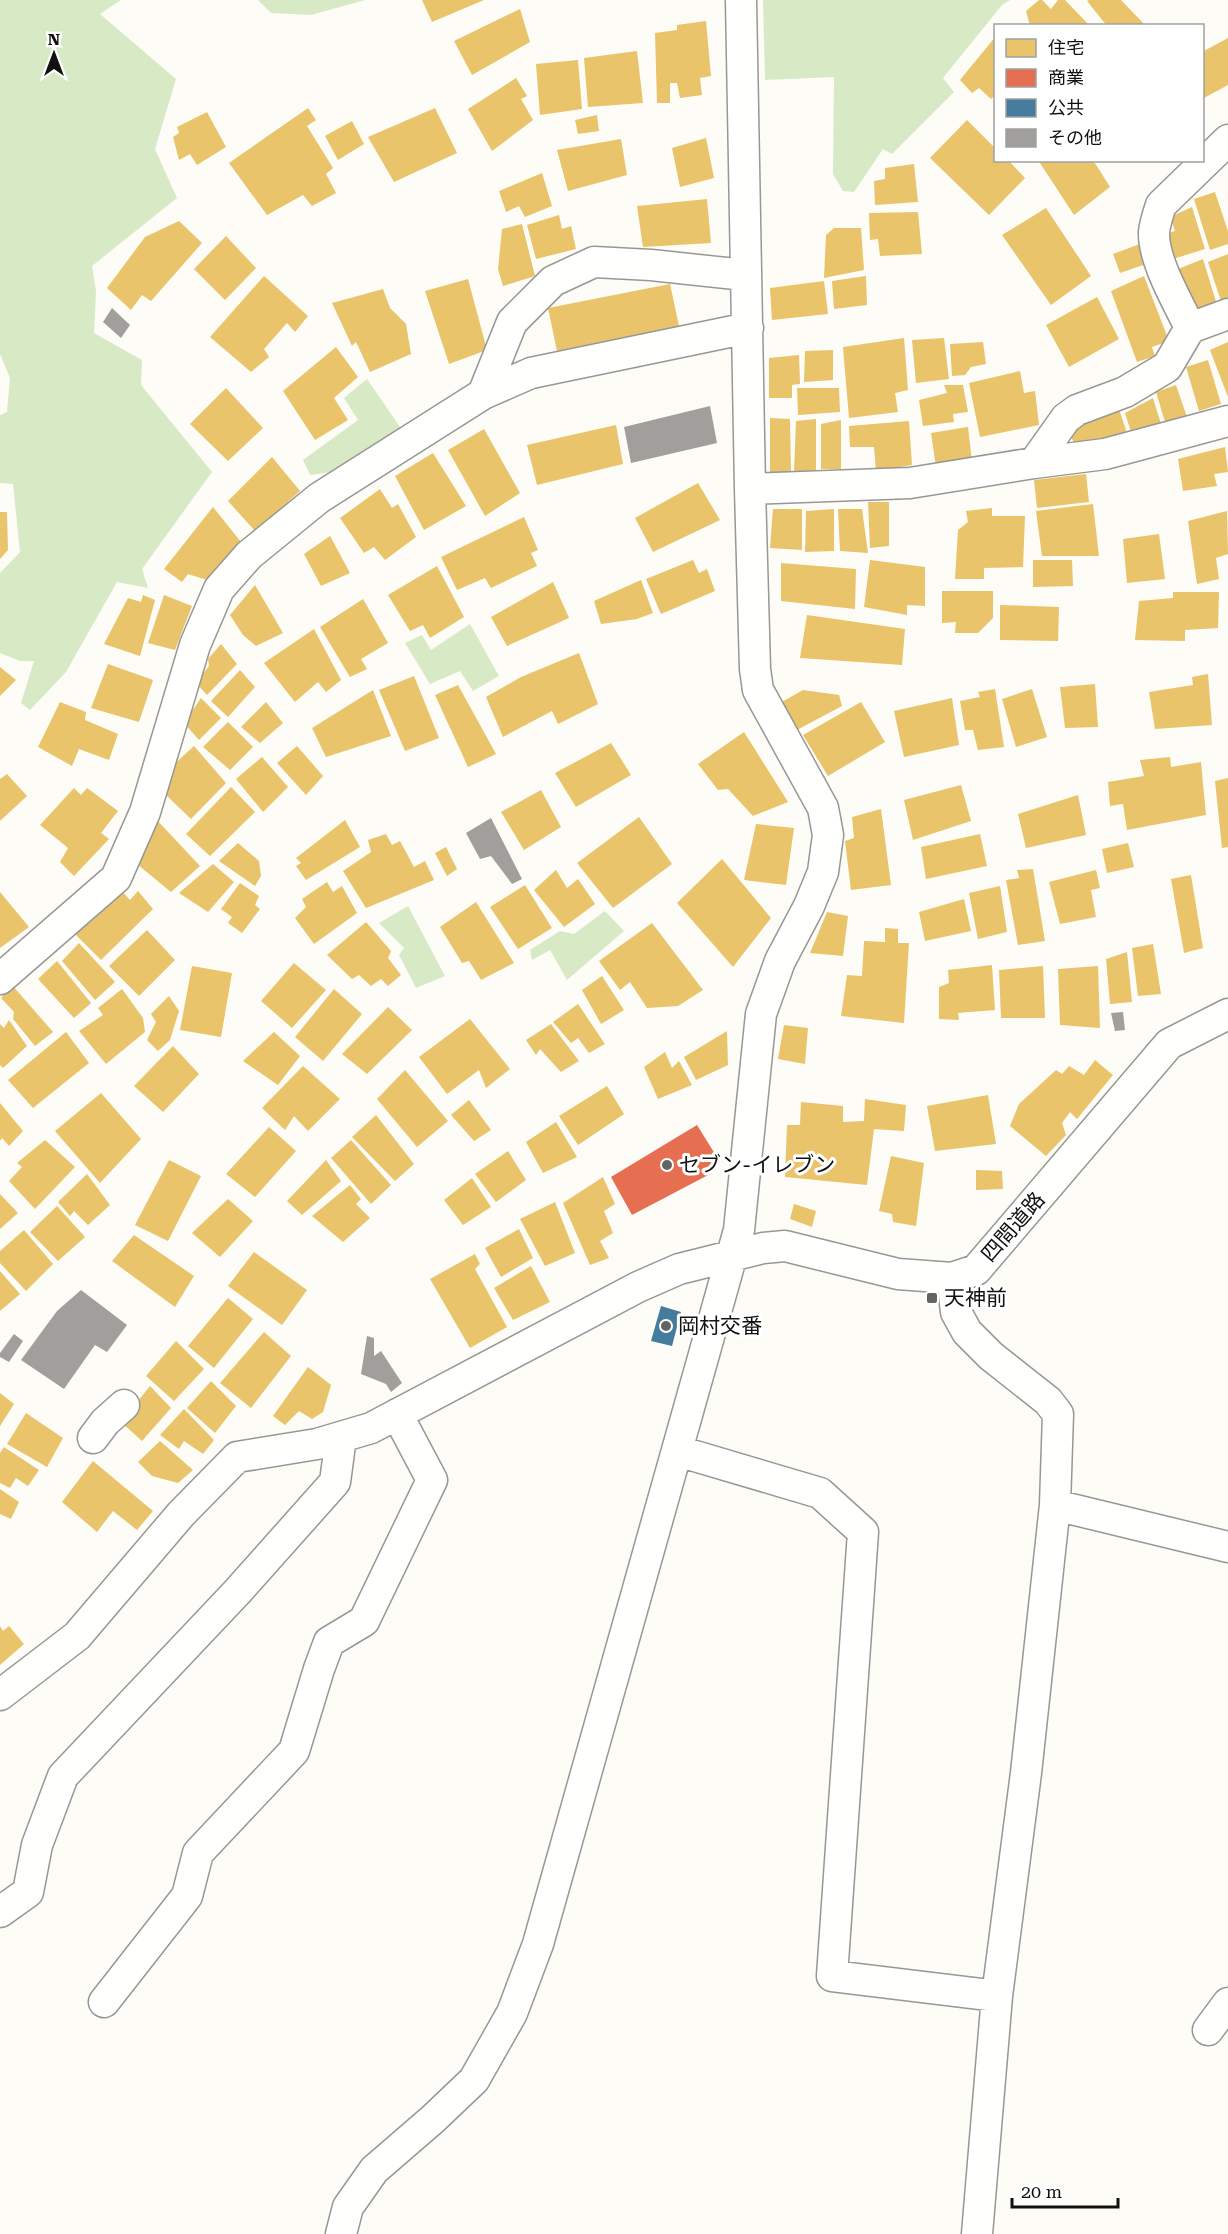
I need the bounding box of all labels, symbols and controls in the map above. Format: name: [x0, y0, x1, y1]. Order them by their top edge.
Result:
north arrow: [24, 24, 84, 84]
legend: [994, 24, 1204, 162]
text: N: [48, 30, 60, 49]
text: 住宅: [1048, 37, 1084, 58]
text: 商業: [1048, 67, 1084, 88]
text: 公共: [1048, 97, 1084, 118]
text: その他: [1048, 127, 1102, 148]
place label: セブン-イレブン: [679, 1153, 835, 1177]
marker: セブン-イレブン: [660, 1158, 674, 1172]
street label: 四間道路: [976, 1187, 1050, 1267]
place label: 天神前: [944, 1286, 1007, 1310]
marker: 天神前: [925, 1291, 939, 1305]
place label: 岡村交番: [678, 1314, 762, 1338]
marker: 岡村交番: [659, 1319, 673, 1333]
scale bar: [1012, 2171, 1118, 2209]
text: 20 m: [1021, 2181, 1062, 2202]

